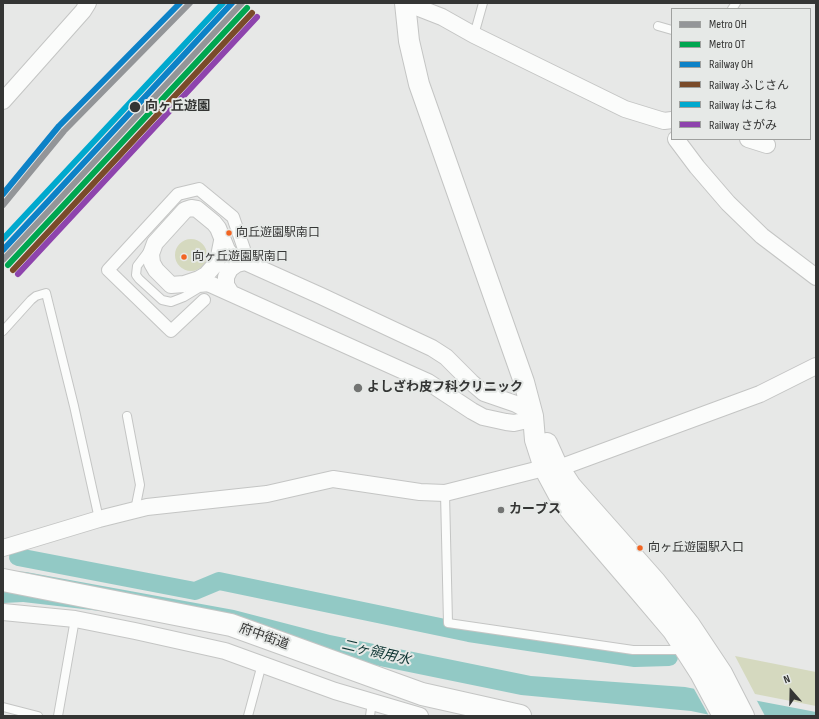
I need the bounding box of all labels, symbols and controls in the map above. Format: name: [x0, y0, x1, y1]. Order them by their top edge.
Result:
legend: [671, 8, 811, 140]
text: Metro OH: [709, 17, 747, 32]
text: Metro OT: [709, 37, 745, 52]
text: Railway OH: [709, 57, 753, 72]
text: Railway ふじさん: [709, 78, 789, 93]
text: Railway はこね: [709, 98, 777, 113]
place label: 向ヶ丘遊園: [145, 99, 210, 115]
marker: 向ヶ丘遊園: [128, 100, 142, 114]
text: Railway さがみ: [709, 118, 777, 133]
place label: 向丘遊園駅南口: [236, 226, 320, 240]
marker: 向丘遊園駅南口: [224, 228, 234, 238]
place label: 向ヶ丘遊園駅南口: [192, 250, 288, 264]
marker: 向ヶ丘遊園駅南口: [179, 252, 189, 262]
place label: よしざわ皮フ科クリニック: [367, 380, 523, 396]
marker: よしざわ皮フ科クリニック: [352, 382, 364, 394]
place label: カーブス: [509, 502, 561, 518]
marker: カーブス: [496, 505, 506, 515]
place label: 向ヶ丘遊園駅入口: [648, 541, 744, 555]
marker: 向ヶ丘遊園駅入口: [635, 543, 645, 553]
street label: 府中街道: [237, 621, 291, 653]
water label: 二ヶ領用水: [340, 637, 412, 669]
north arrow: [771, 671, 811, 711]
text: N: [782, 672, 792, 686]

